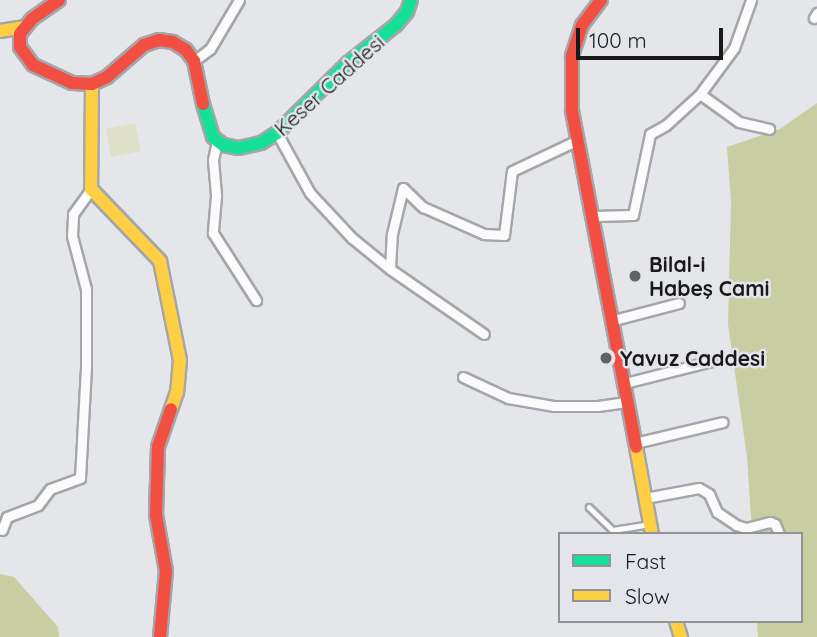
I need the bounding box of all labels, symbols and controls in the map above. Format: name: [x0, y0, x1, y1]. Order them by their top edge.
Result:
scale bar: [579, 14, 726, 58]
text: 100 m: [589, 27, 647, 53]
street label: Keser Caddesi: [269, 29, 389, 141]
place label: Bilal-i Habeş Cami: [649, 251, 770, 301]
marker: Bilal-i Habeş Cami: [627, 268, 643, 284]
place label: Yavuz Caddesi: [620, 345, 765, 371]
marker: Yavuz Caddesi: [598, 350, 614, 366]
legend: [558, 532, 803, 623]
text: Fast: [625, 548, 666, 574]
text: Slow: [625, 583, 670, 609]

